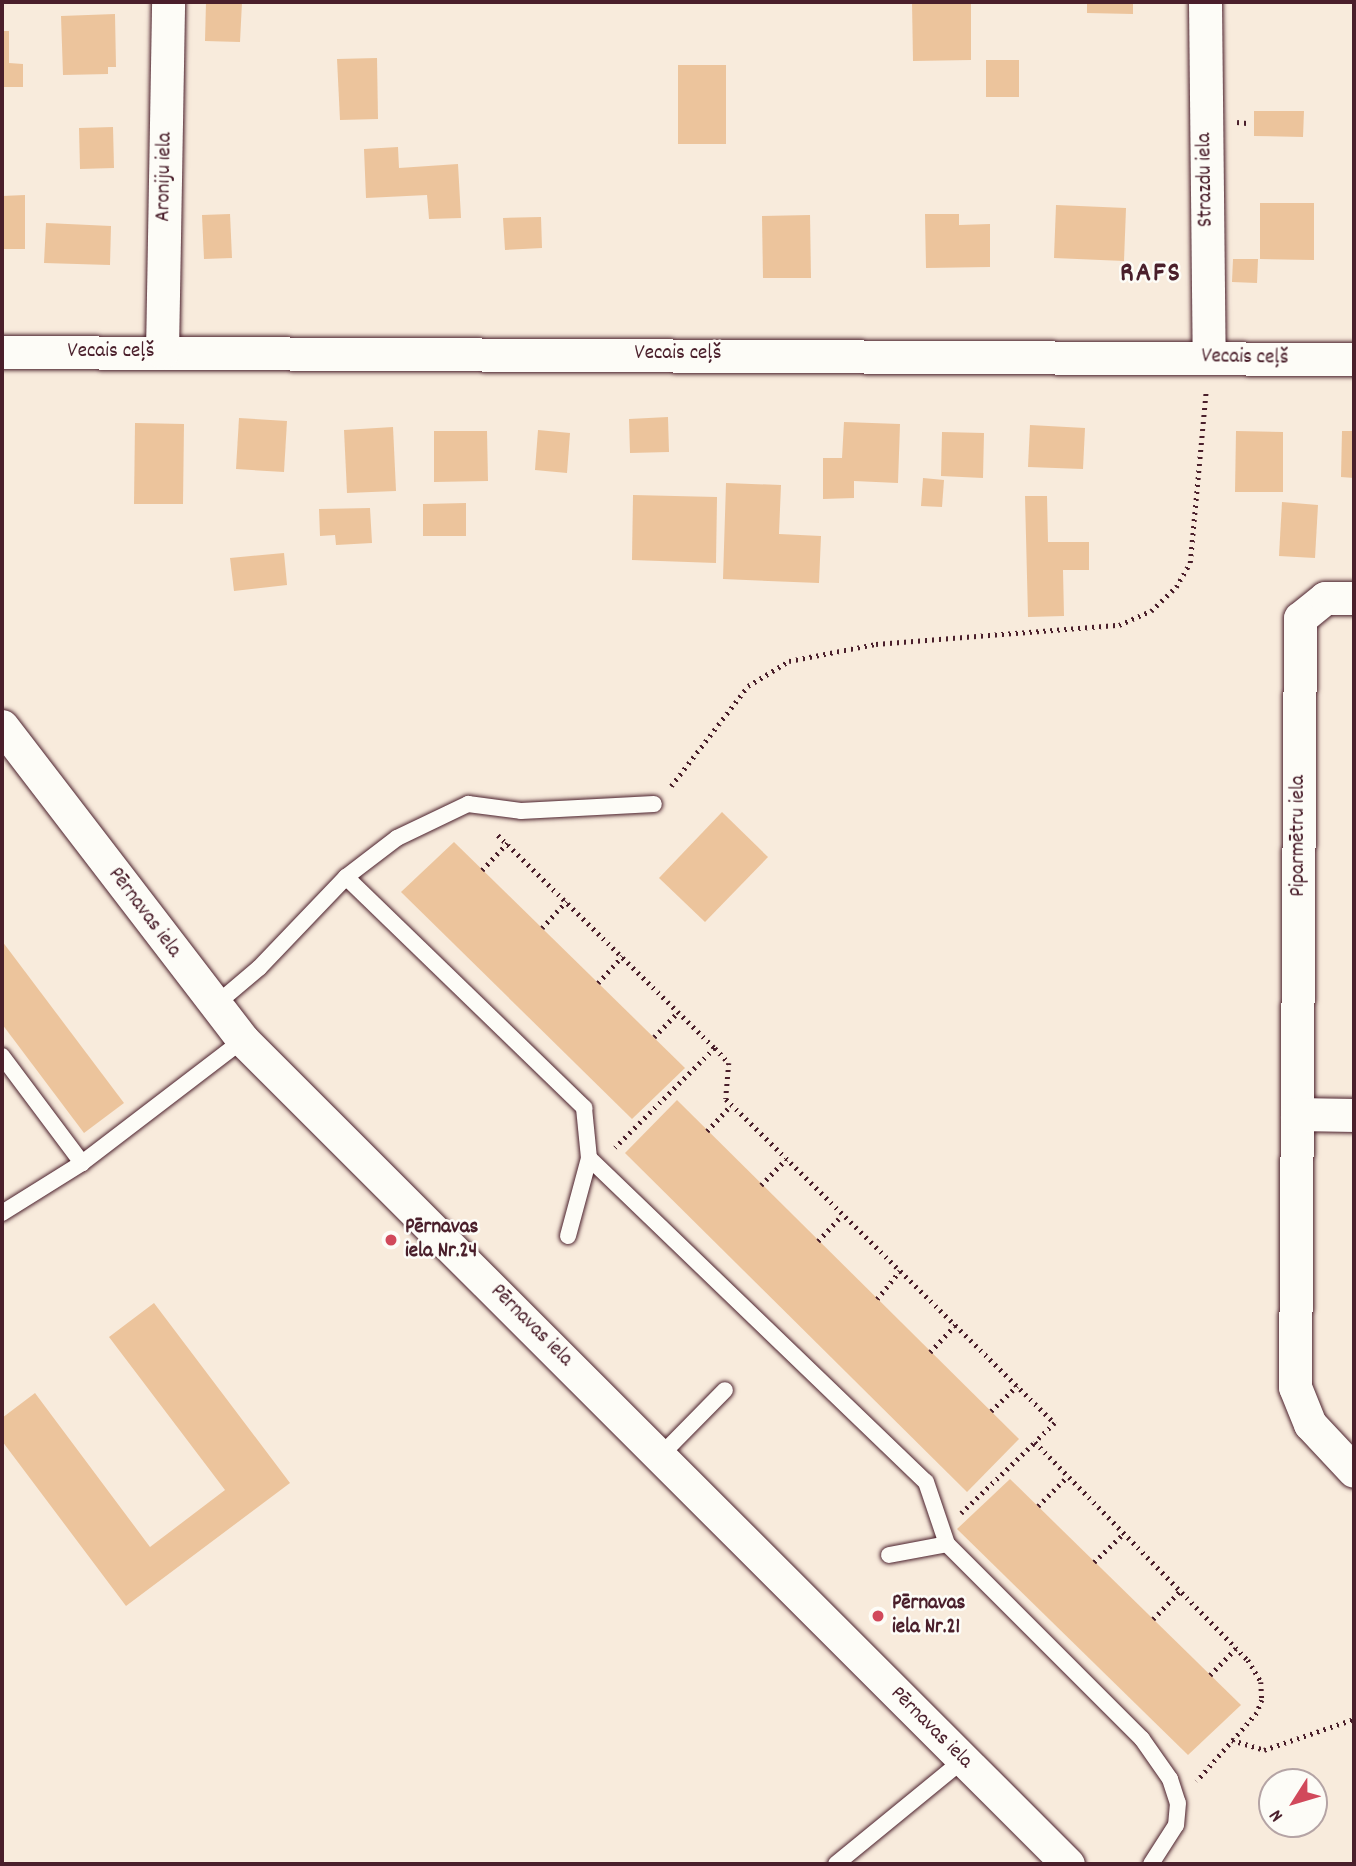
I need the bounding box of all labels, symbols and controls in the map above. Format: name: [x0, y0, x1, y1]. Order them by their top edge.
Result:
street label: Aroniju iela: [152, 132, 178, 222]
street label: Strazdu iela: [1193, 133, 1219, 227]
district label: RAFS: [1121, 258, 1181, 292]
street label: Vecais ceļš: [68, 339, 154, 365]
street label: Vecais ceļš: [635, 341, 721, 367]
street label: Vecais ceļš: [1201, 345, 1289, 371]
street label: Piparmētru iela: [1286, 775, 1312, 897]
street label: Pērnavas iela: [102, 863, 186, 963]
place label: Pērnavas iela Nr.24: [405, 1215, 478, 1265]
marker: Pērnavas iela Nr.24: [383, 1232, 399, 1248]
street label: Pērnavas iela: [485, 1280, 577, 1372]
place label: Pērnavas iela Nr.21: [892, 1591, 965, 1641]
marker: Pērnavas iela Nr.21: [870, 1608, 886, 1624]
street label: Pērnavas iela: [885, 1682, 977, 1774]
north arrow: [1258, 1768, 1328, 1838]
text: N: [1264, 1803, 1291, 1827]

